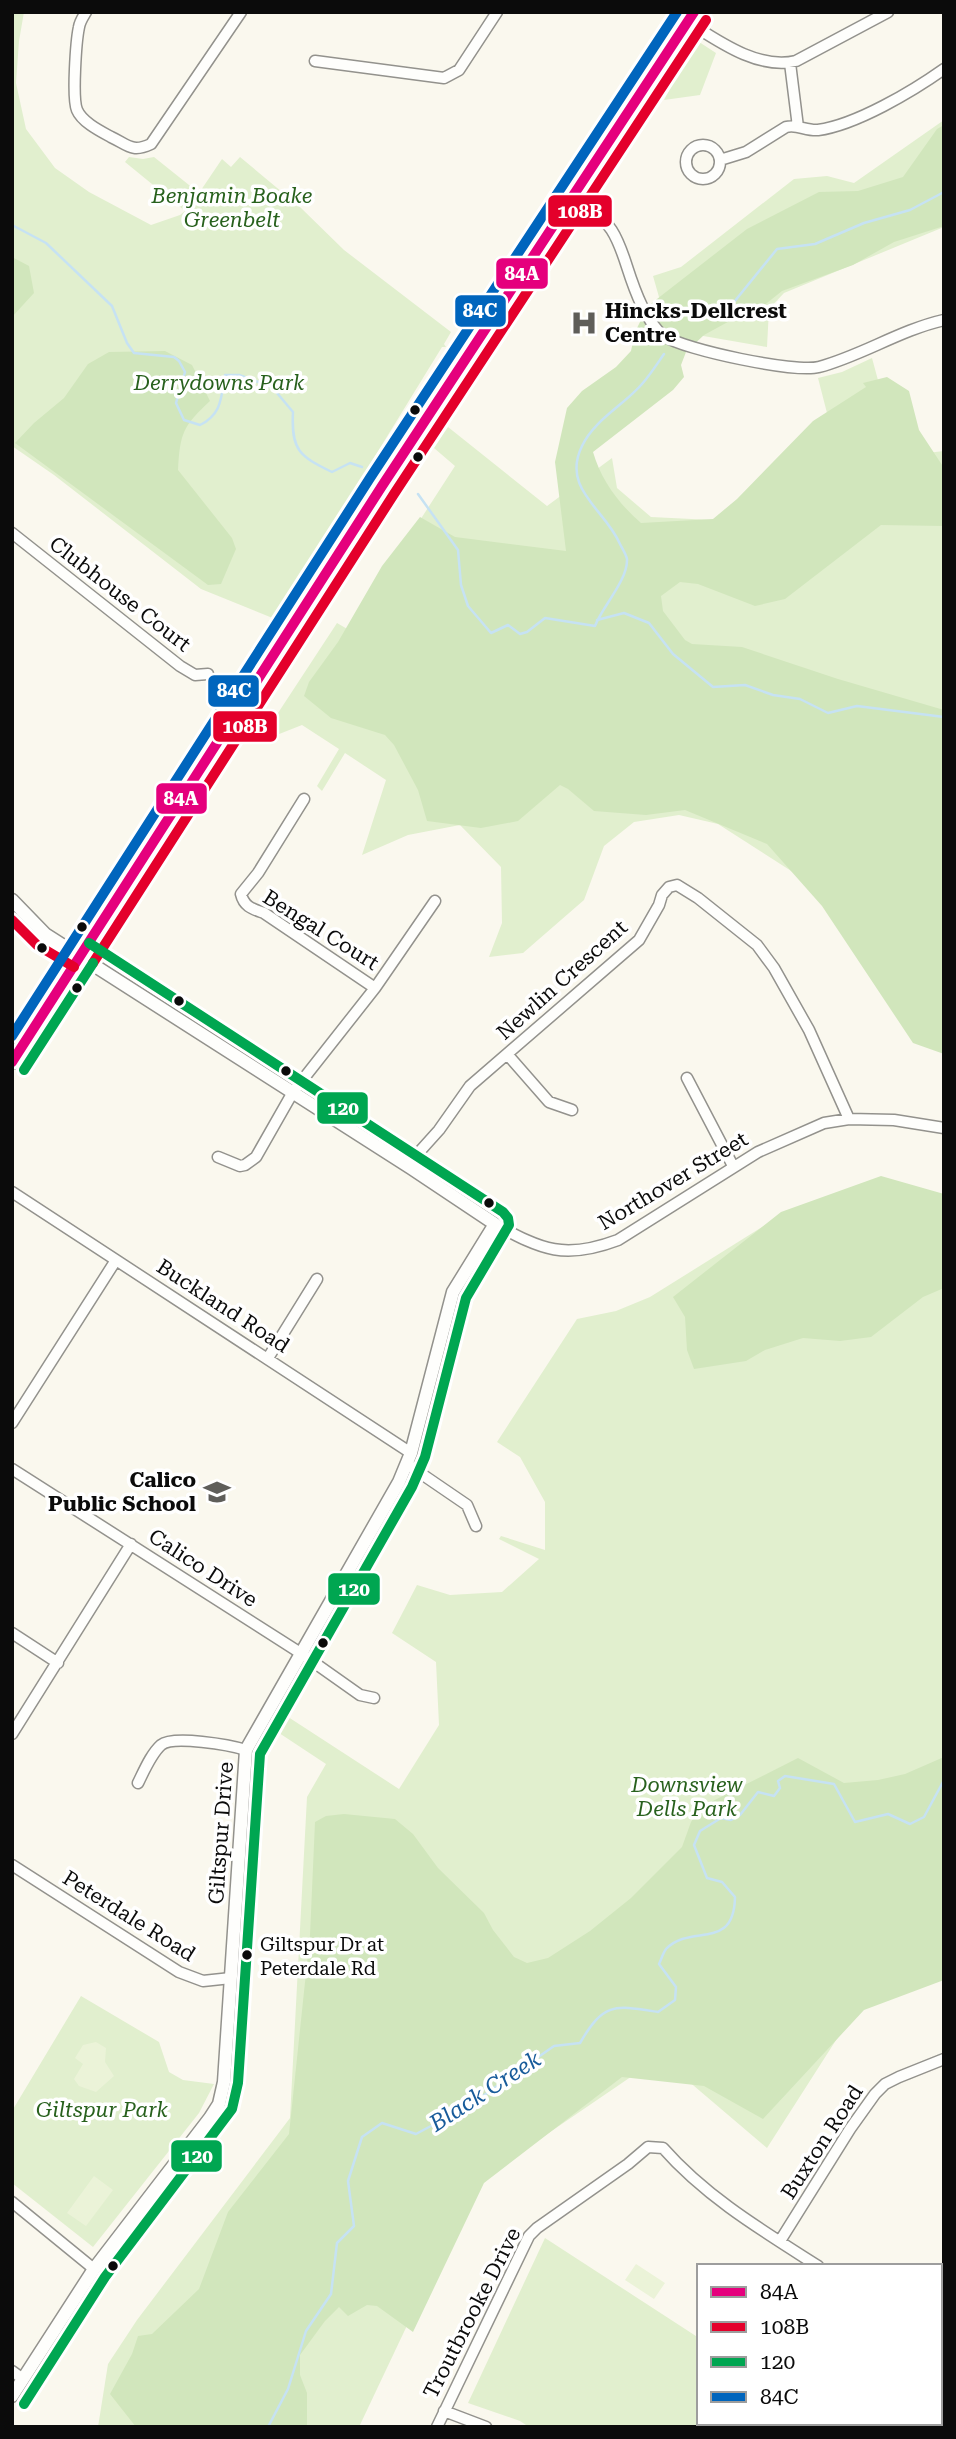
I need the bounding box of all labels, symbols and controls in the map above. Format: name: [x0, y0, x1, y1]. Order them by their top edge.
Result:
park label: Benjamin Boake Greenbelt: [151, 184, 312, 232]
line badge: 108B: [547, 194, 613, 228]
text: 108B: [557, 200, 603, 223]
line badge: 84A: [495, 257, 549, 290]
text: 84A: [504, 262, 540, 285]
line badge: 84C: [454, 294, 507, 328]
text: 84C: [463, 299, 497, 322]
place label: Hincks-Dellcrest Centre: [605, 299, 787, 347]
hospital icon: Hincks-Dellcrest Centre: [569, 308, 599, 338]
park label: Derrydowns Park: [133, 371, 305, 395]
unlabelled marker: [408, 403, 422, 417]
unlabelled marker: [411, 450, 425, 464]
street label: Clubhouse Court: [45, 531, 195, 657]
line badge: 84C: [207, 674, 260, 708]
text: 84C: [217, 679, 251, 702]
line badge: 108B: [212, 710, 278, 743]
text: 108B: [222, 715, 268, 738]
line badge: 84A: [155, 782, 208, 815]
text: 84A: [163, 787, 199, 810]
street label: Bengal Court: [259, 885, 383, 975]
street label: Newlin Crescent: [492, 915, 632, 1045]
unlabelled marker: [75, 920, 89, 934]
unlabelled marker: [35, 941, 49, 955]
unlabelled marker: [70, 981, 84, 995]
unlabelled marker: [172, 994, 186, 1008]
unlabelled marker: [279, 1064, 293, 1078]
line badge: 120: [316, 1091, 369, 1125]
text: 120: [327, 1097, 359, 1120]
street label: Northover Street: [594, 1127, 752, 1235]
unlabelled marker: [482, 1196, 496, 1210]
street label: Buckland Road: [152, 1254, 294, 1358]
place label: Calico Public School: [48, 1468, 196, 1516]
school or university icon: Calico Public School: [202, 1477, 232, 1507]
street label: Calico Drive: [144, 1524, 262, 1612]
line badge: 120: [327, 1572, 381, 1606]
text: 120: [338, 1578, 370, 1601]
unlabelled marker: [316, 1636, 330, 1650]
street label: Giltspur Drive: [204, 1761, 238, 1905]
park label: Downsview Dells Park: [630, 1773, 744, 1821]
street label: Peterdale Road: [58, 1866, 200, 1967]
place label: Giltspur Dr at Peterdale Rd: [260, 1933, 384, 1980]
marker: Giltspur Dr at Peterdale Rd: [240, 1948, 254, 1962]
water label: Black Creek: [424, 2045, 546, 2138]
street label: Buxton Road: [776, 2080, 868, 2203]
park label: Giltspur Park: [36, 2098, 169, 2122]
line badge: 120: [170, 2139, 223, 2173]
text: 120: [181, 2145, 213, 2168]
street label: Troutbrooke Drive: [419, 2224, 525, 2402]
unlabelled marker: [106, 2259, 120, 2273]
legend: [697, 2264, 942, 2425]
text: 84A: [760, 2280, 799, 2304]
text: 108B: [760, 2315, 809, 2339]
text: 120: [760, 2350, 795, 2374]
text: 84C: [760, 2385, 799, 2409]

